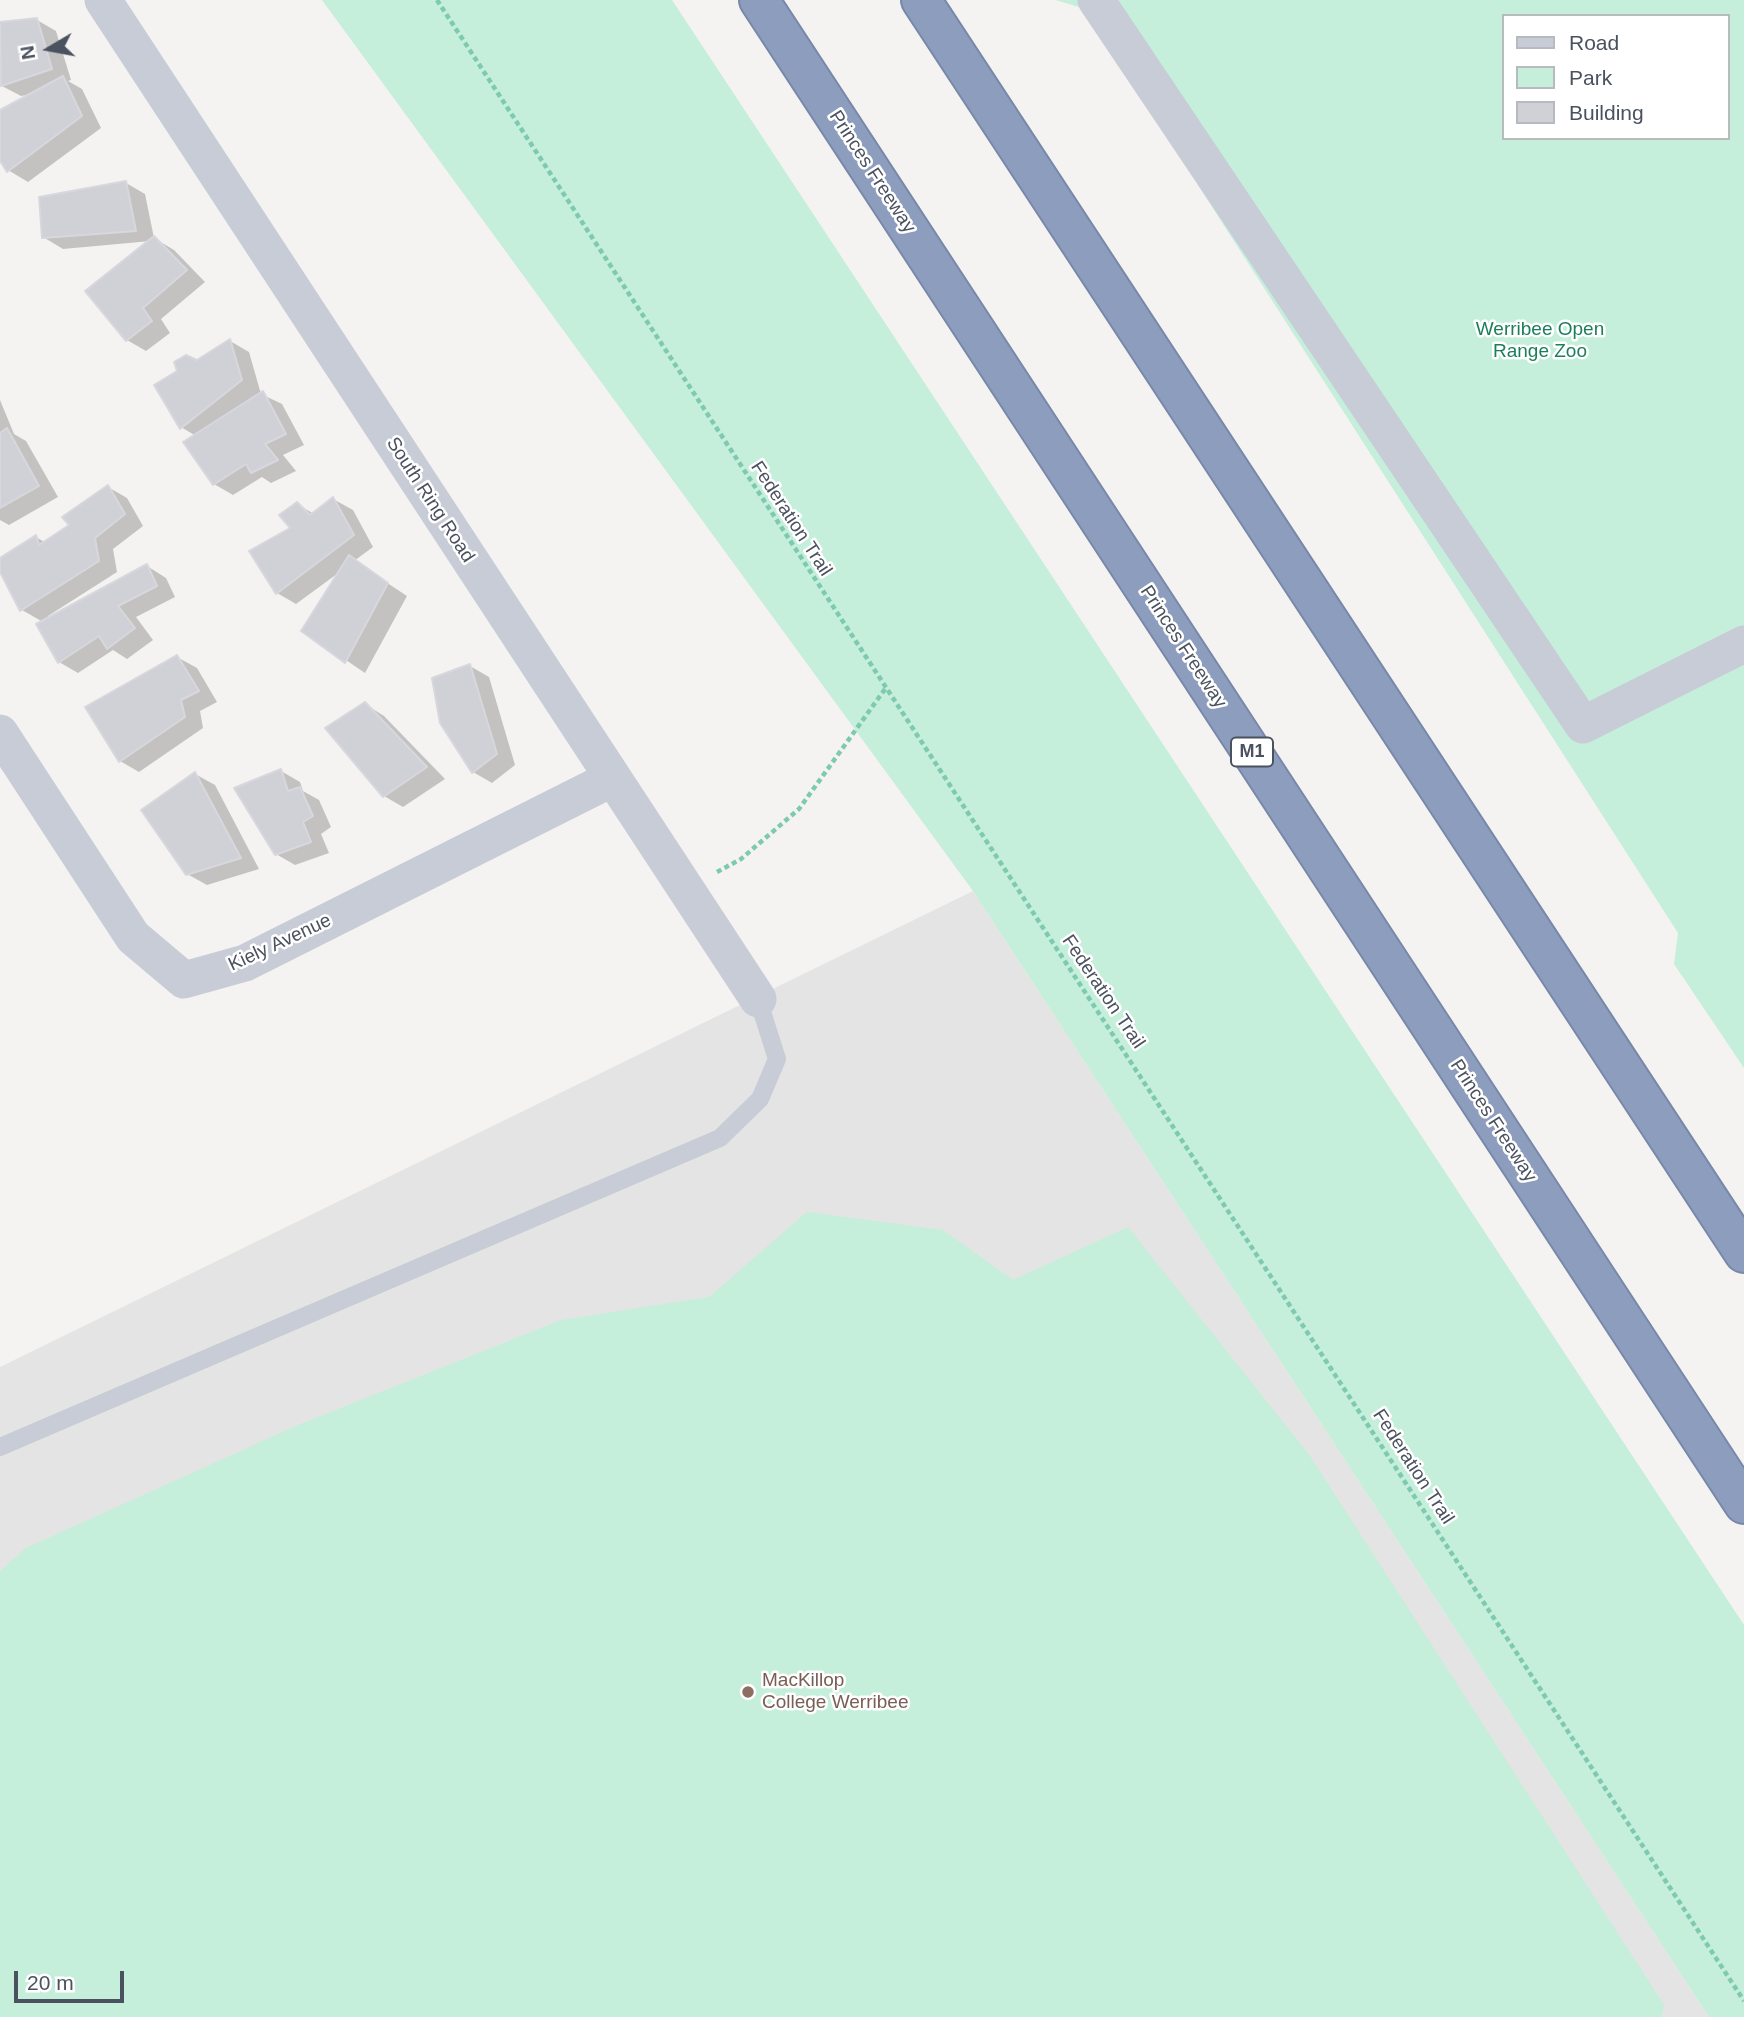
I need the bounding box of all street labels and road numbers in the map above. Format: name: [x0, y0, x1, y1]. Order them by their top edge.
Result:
street label: Princes Freeway: [824, 106, 920, 238]
street label: South Ring Road: [381, 433, 479, 567]
street label: Federation Trail: [745, 457, 837, 581]
street label: Princes Freeway: [1135, 581, 1231, 713]
road number: M1: [1231, 738, 1273, 766]
street label: Kiely Avenue: [225, 909, 335, 977]
street label: Federation Trail: [1057, 931, 1149, 1053]
street label: Princes Freeway: [1445, 1055, 1541, 1187]
street label: Federation Trail: [1367, 1405, 1459, 1529]

